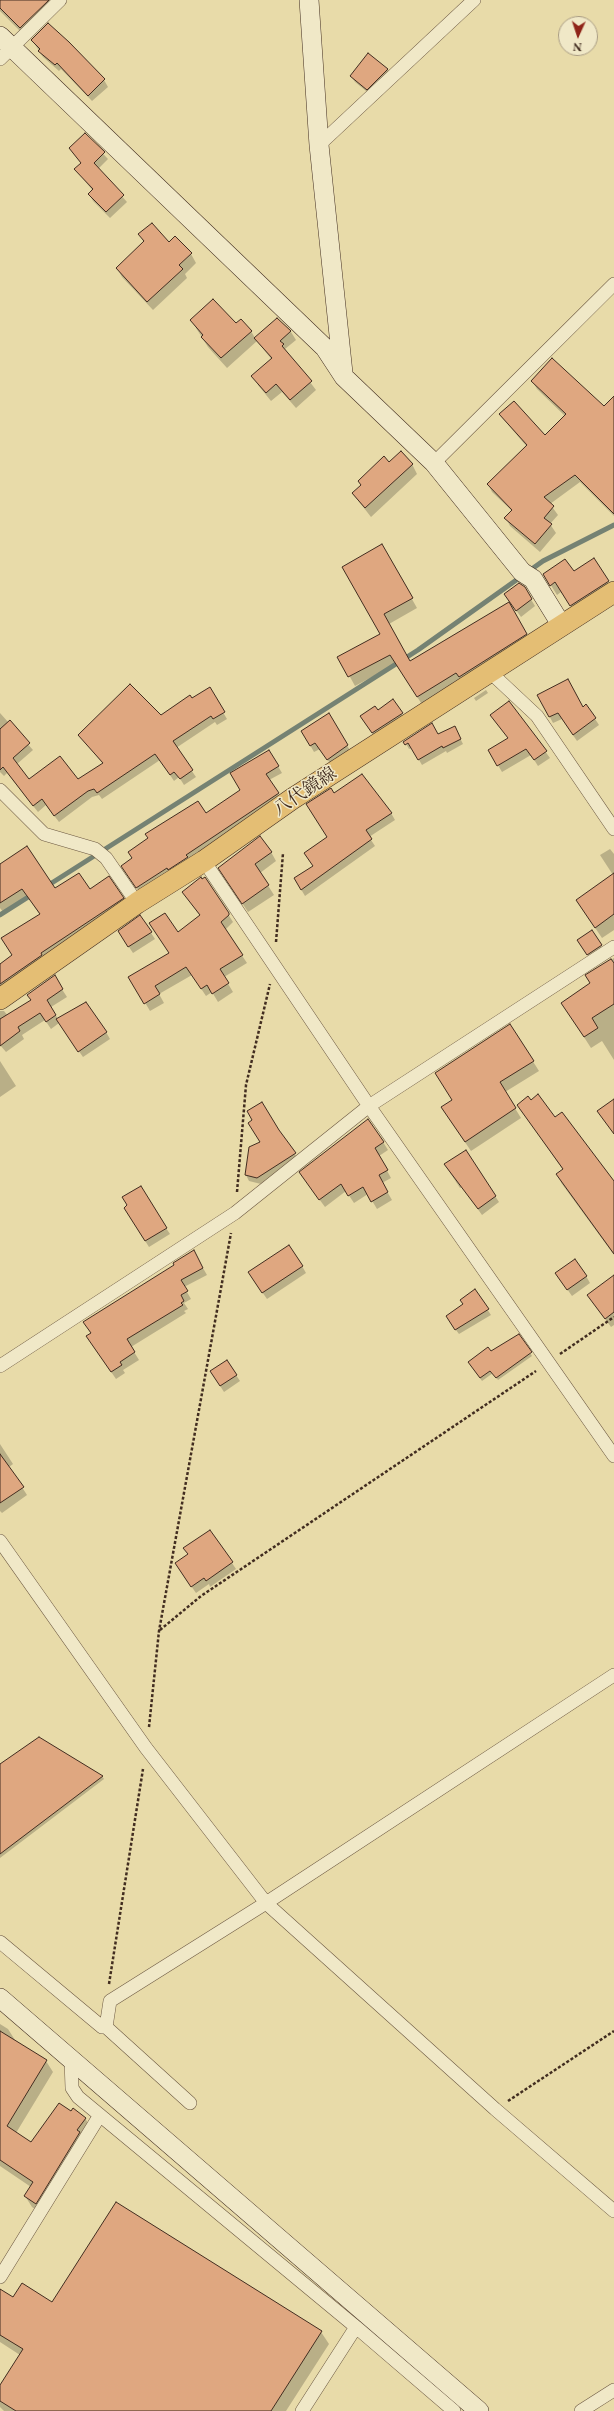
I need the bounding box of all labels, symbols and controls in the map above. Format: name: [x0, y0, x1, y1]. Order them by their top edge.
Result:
north arrow: [558, 16, 598, 56]
text: N: [573, 40, 582, 54]
street label: 八代鏡線: [269, 763, 341, 821]

